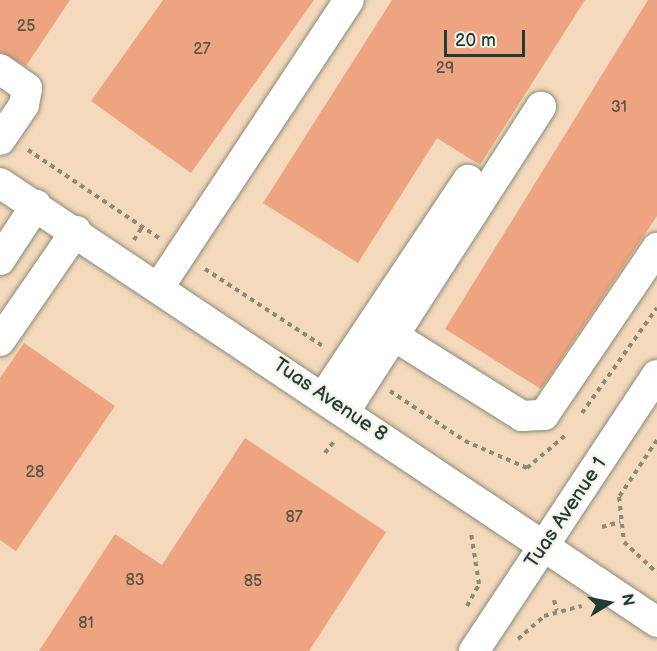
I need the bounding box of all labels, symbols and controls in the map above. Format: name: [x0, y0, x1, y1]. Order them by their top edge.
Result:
house number: 25: [17, 17, 35, 37]
scale bar: [447, 18, 528, 56]
text: 20 m: [455, 30, 496, 51]
house number: 27: [193, 40, 211, 60]
house number: 29: [436, 59, 454, 79]
house number: 31: [611, 98, 627, 118]
street label: Tuas Avenue 8: [268, 353, 392, 447]
street label: Tuas Avenue 1: [520, 453, 612, 573]
house number: 28: [26, 463, 44, 483]
house number: 87: [285, 508, 303, 528]
house number: 83: [125, 571, 145, 591]
house number: 85: [244, 572, 262, 592]
north arrow: [579, 573, 639, 633]
text: N: [617, 592, 638, 607]
house number: 81: [78, 614, 94, 634]

